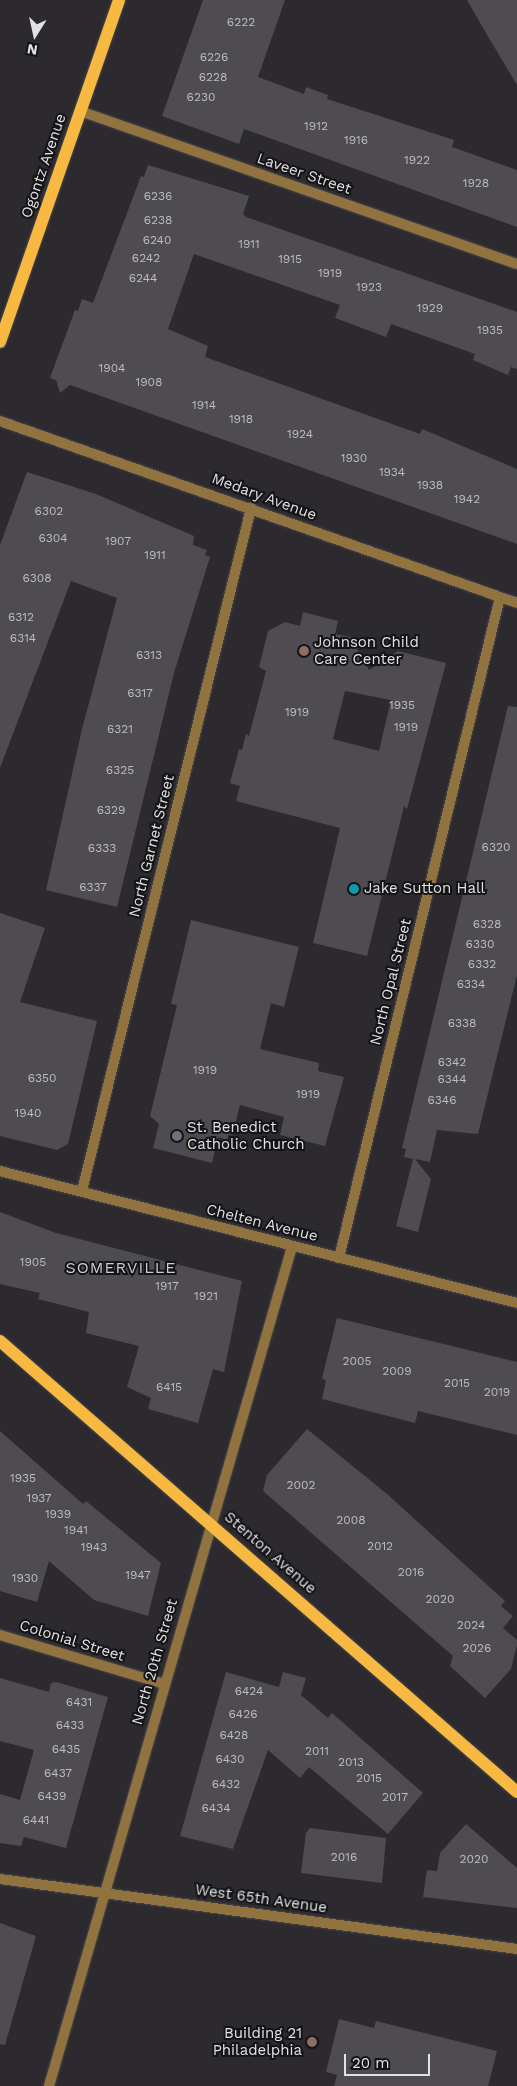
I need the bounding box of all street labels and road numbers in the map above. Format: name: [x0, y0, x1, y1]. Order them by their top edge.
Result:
street label: Ogontz Avenue: [18, 111, 70, 221]
street label: Laveer Street: [254, 149, 354, 199]
street label: Medary Avenue: [209, 470, 319, 524]
street label: North Garnet Street: [126, 773, 178, 919]
street label: North Opal Street: [367, 917, 415, 1047]
street label: Chelten Avenue: [204, 1200, 320, 1246]
street label: Stenton Avenue: [220, 1508, 320, 1598]
street label: North 20th Street: [128, 1597, 182, 1727]
street label: Colonial Street: [17, 1616, 127, 1666]
street label: West 65th Avenue: [194, 1881, 328, 1917]

